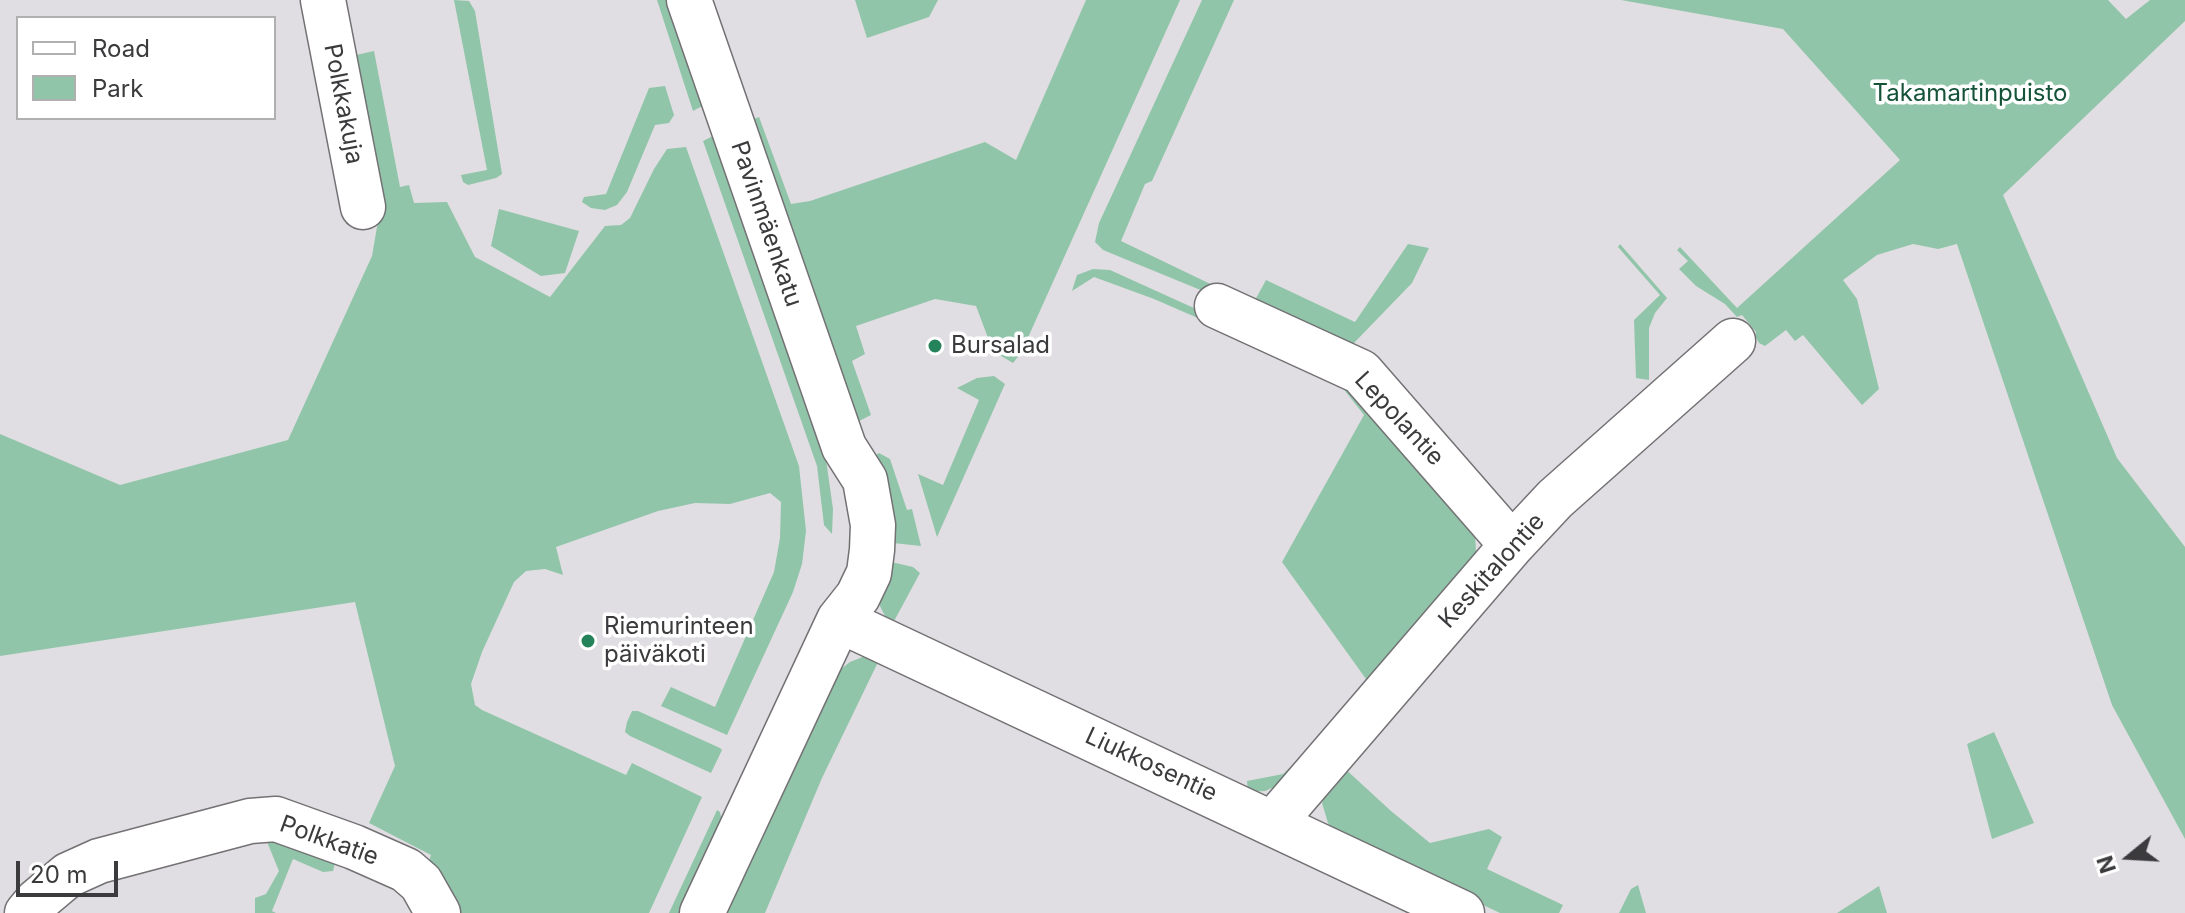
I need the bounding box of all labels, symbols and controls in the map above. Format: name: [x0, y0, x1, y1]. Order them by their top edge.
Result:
legend: [16, 16, 276, 120]
text: Road: [92, 34, 150, 63]
street label: Polkkakuja: [317, 41, 369, 167]
text: Park: [92, 74, 143, 103]
park label: Takamartinpuisto: [1873, 80, 2067, 108]
street label: Pavinmäenkatu: [724, 137, 808, 311]
place label: Bursalad: [951, 332, 1050, 360]
marker: Bursalad: [926, 337, 944, 355]
street label: Lepolantie: [1348, 366, 1450, 472]
street label: Keskitalontie: [1433, 508, 1551, 634]
place label: Riemurinteen päiväkoti: [604, 613, 754, 669]
marker: Riemurinteen päiväkoti: [579, 632, 597, 650]
street label: Liukkosentie: [1080, 722, 1222, 808]
street label: Polkkatie: [276, 810, 382, 872]
north arrow: [2089, 817, 2169, 897]
scale bar: [20, 845, 122, 895]
text: N: [2091, 852, 2121, 876]
text: 20 m: [30, 860, 88, 889]

